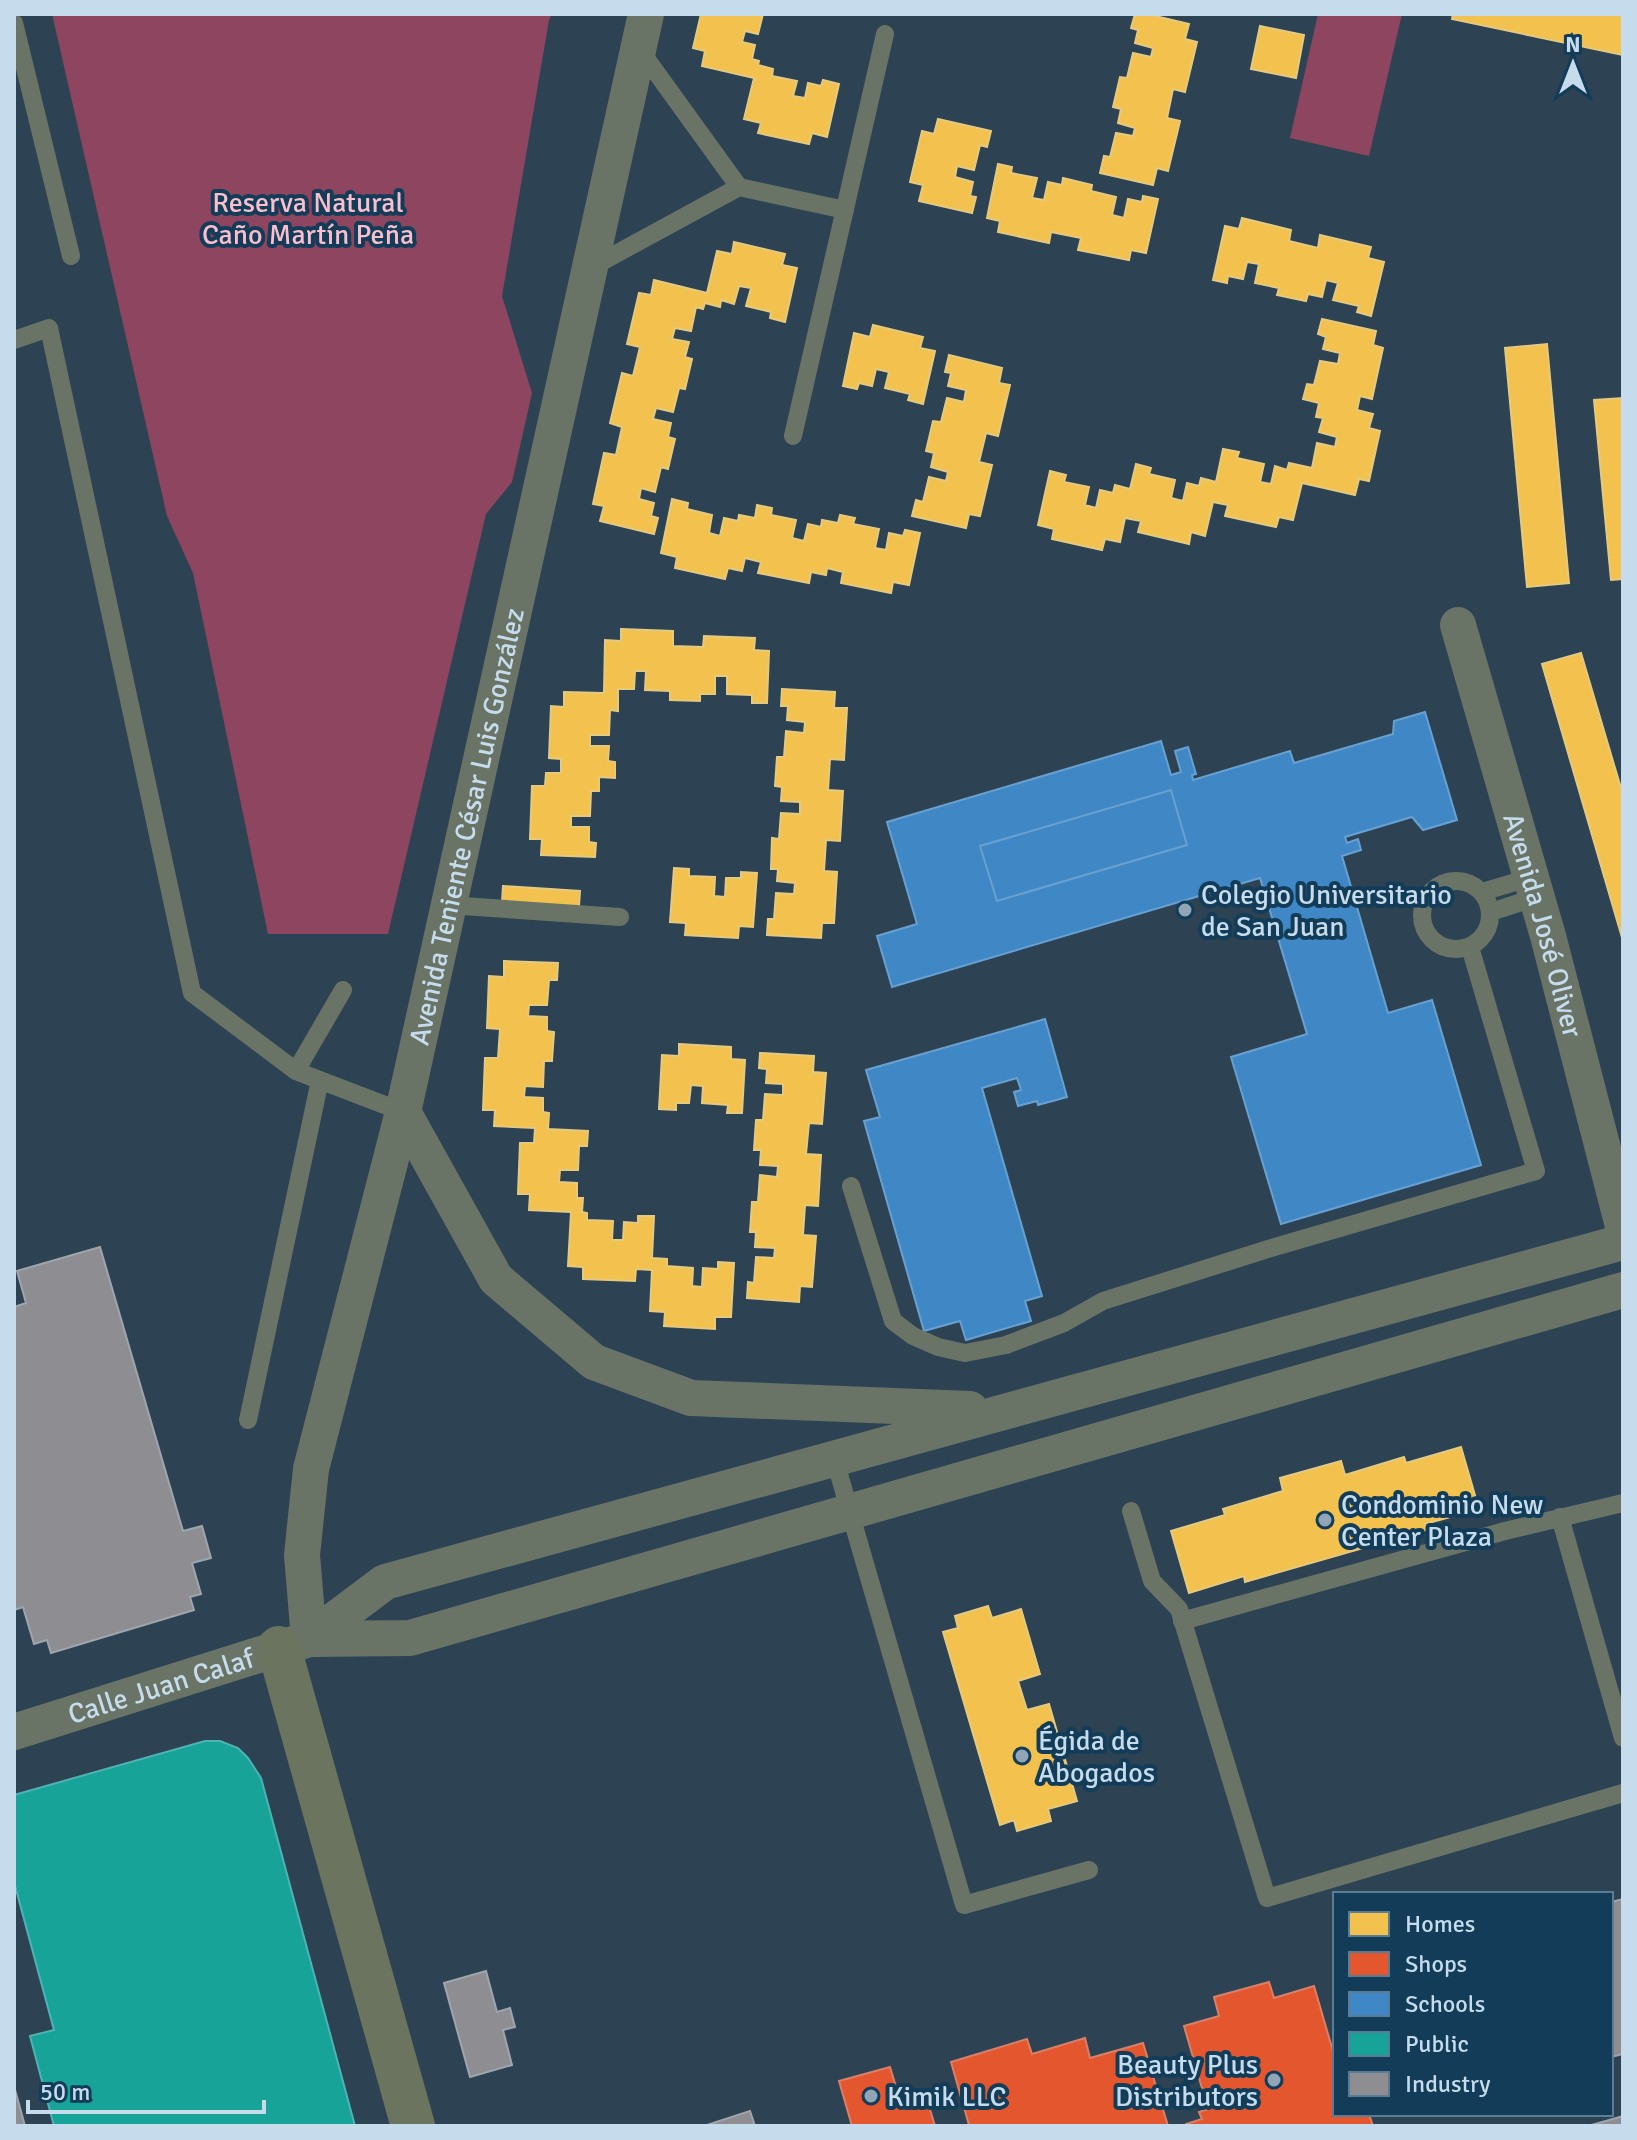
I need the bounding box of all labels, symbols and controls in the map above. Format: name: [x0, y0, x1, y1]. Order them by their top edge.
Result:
north arrow: [1533, 24, 1613, 104]
text: N: [1565, 31, 1581, 58]
park label: Reserva Natural Caño Martín Peña: [202, 186, 414, 252]
street label: Avenida Teniente César Luis González: [402, 605, 532, 1048]
street label: Avenida José Oliver: [1495, 809, 1590, 1042]
place label: Colegio Universitario de San Juan: [1201, 878, 1452, 944]
marker: Colegio Universitario de San Juan: [1176, 901, 1194, 919]
place label: Condominio New Center Plaza: [1341, 1488, 1543, 1554]
marker: Condominio New Center Plaza: [1316, 1511, 1334, 1529]
street label: Calle Juan Calaf: [64, 1641, 260, 1732]
place label: Égida de Abogados: [1038, 1724, 1155, 1790]
marker: Égida de Abogados: [1013, 1747, 1031, 1765]
legend: [1333, 1892, 1613, 2116]
text: Homes: [1405, 1909, 1475, 1939]
text: Shops: [1405, 1949, 1467, 1979]
text: Schools: [1405, 1989, 1485, 2019]
text: Public: [1405, 2029, 1469, 2059]
place label: Beauty Plus Distributors: [1115, 2048, 1258, 2114]
scale bar: [28, 2064, 264, 2114]
text: Industry: [1405, 2069, 1491, 2099]
marker: Beauty Plus Distributors: [1265, 2071, 1283, 2089]
text: 50 m: [40, 2077, 90, 2107]
place label: Kimik LLC: [887, 2080, 1006, 2114]
marker: Kimik LLC: [862, 2087, 880, 2105]

